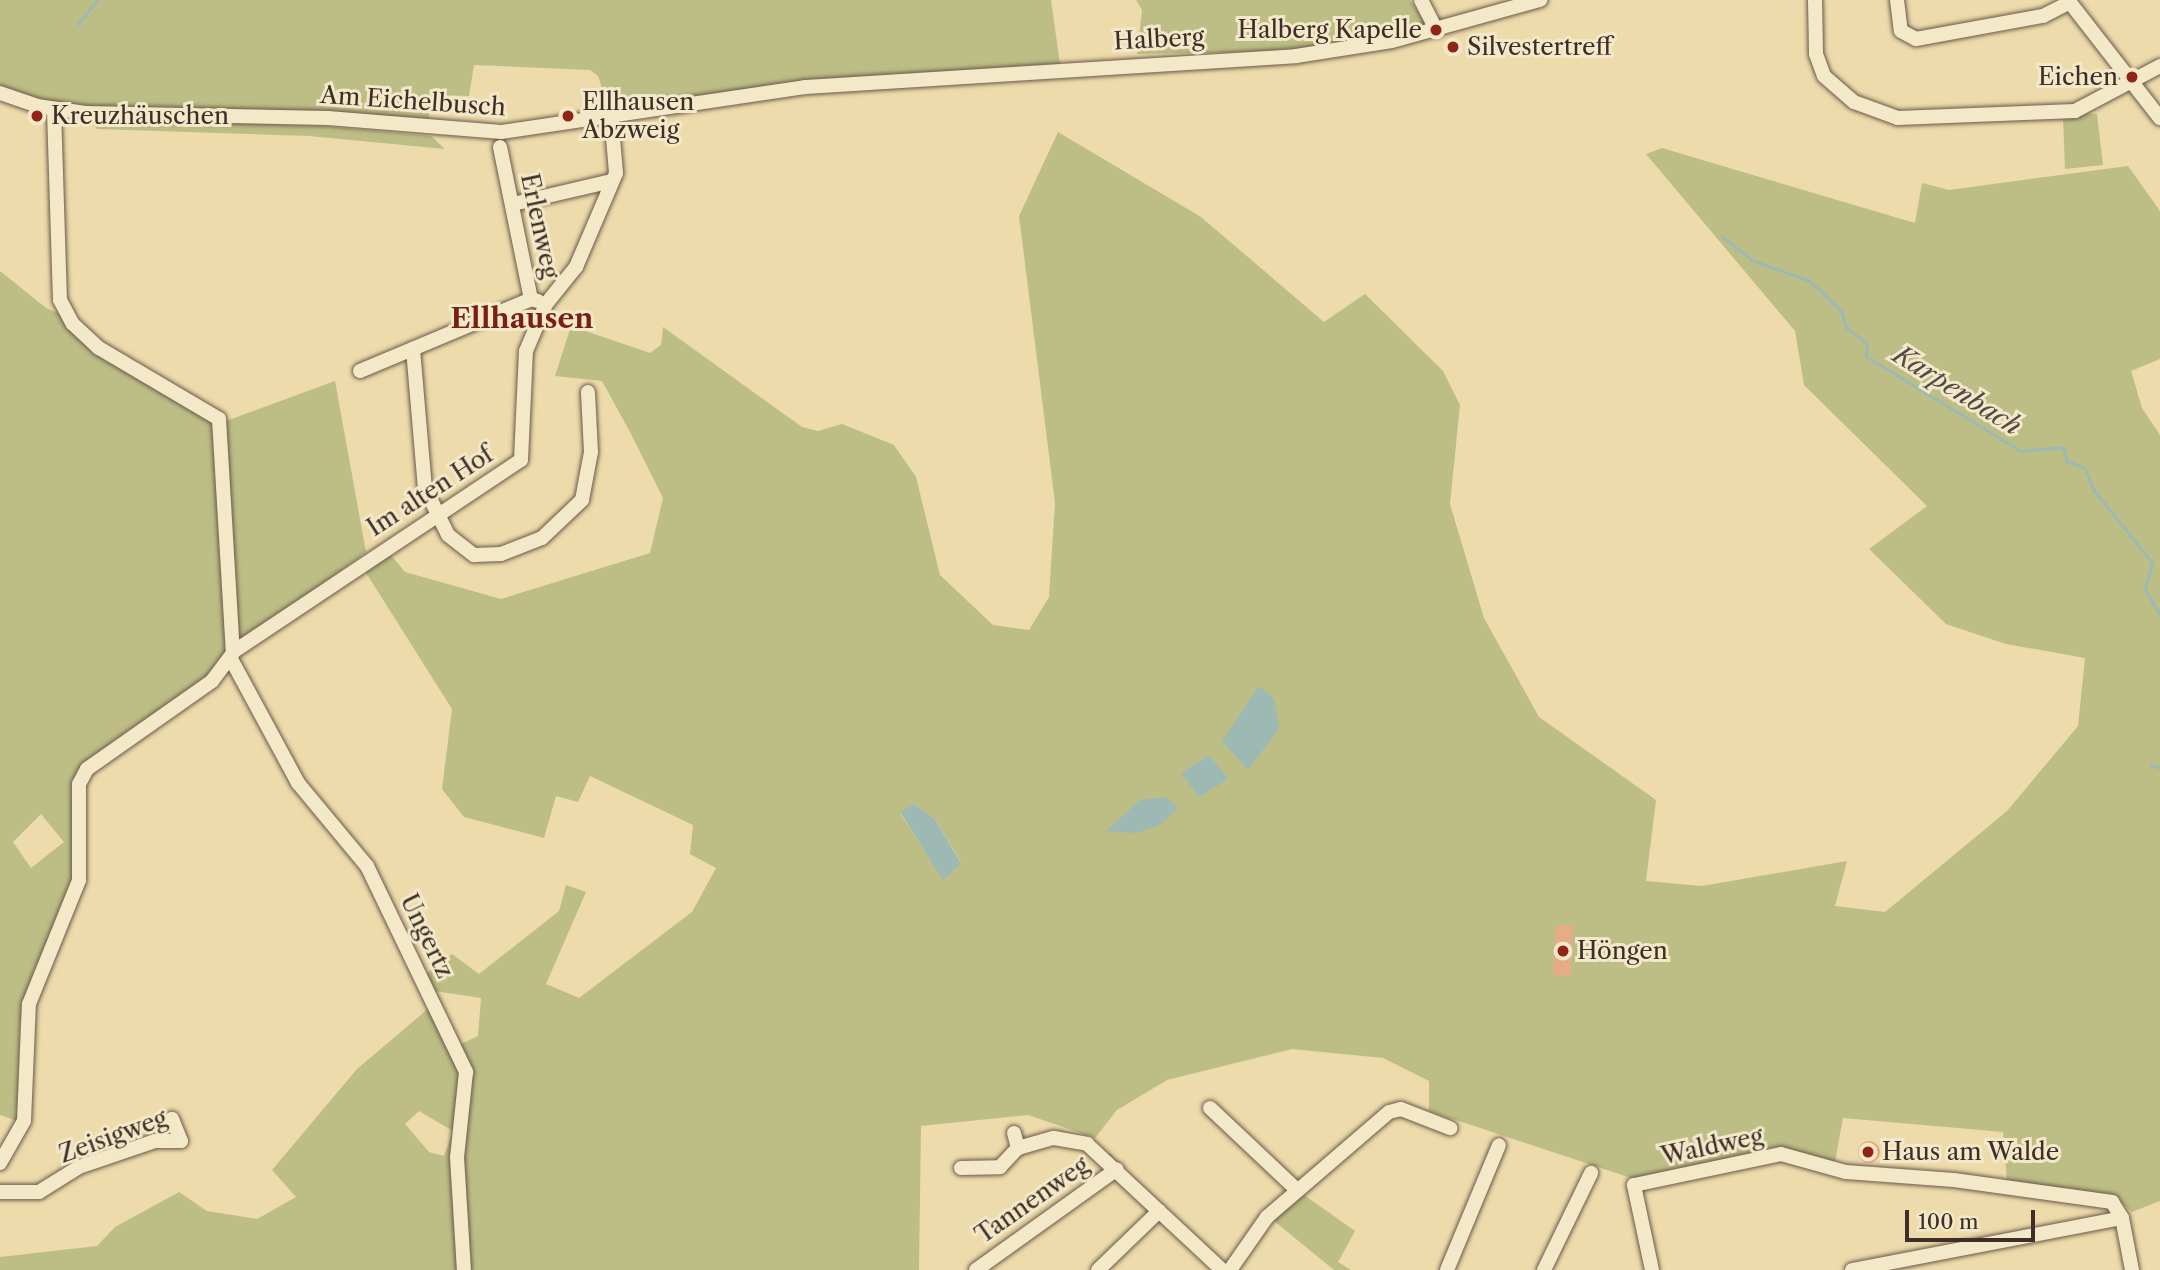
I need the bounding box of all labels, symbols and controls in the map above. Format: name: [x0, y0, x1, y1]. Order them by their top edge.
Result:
place label: Halberg Kapelle: [1238, 16, 1422, 44]
street label: Halberg: [1113, 22, 1205, 56]
marker: Halberg Kapelle: [1428, 22, 1444, 38]
place label: Silvestertreff: [1467, 33, 1612, 61]
marker: Silvestertreff: [1445, 39, 1461, 55]
place label: Eichen: [2038, 63, 2118, 91]
marker: Eichen: [2124, 69, 2140, 85]
street label: Am Eichelbusch: [319, 80, 507, 122]
place label: Ellhausen Abzweig: [582, 88, 694, 144]
place label: Kreuzhäuschen: [51, 102, 229, 130]
marker: Kreuzhäuschen: [29, 108, 45, 124]
marker: Ellhausen Abzweig: [560, 108, 576, 124]
street label: Erlenweg: [515, 171, 565, 281]
district label: Ellhausen: [451, 301, 593, 335]
water label: Karpenbach: [1887, 339, 2027, 443]
street label: Im alten Hof: [362, 440, 498, 542]
street label: Ungertz: [394, 889, 460, 983]
place label: Höngen: [1577, 937, 1668, 965]
marker: Höngen: [1555, 943, 1571, 959]
street label: Zeisigweg: [55, 1103, 171, 1169]
street label: Waldweg: [1658, 1121, 1766, 1171]
place label: Haus am Walde: [1882, 1138, 2060, 1166]
marker: Haus am Walde: [1860, 1144, 1876, 1160]
street label: Tannenweg: [970, 1150, 1094, 1250]
scale bar: [1908, 1196, 2038, 1240]
text: 100 m: [1918, 1209, 1979, 1234]

